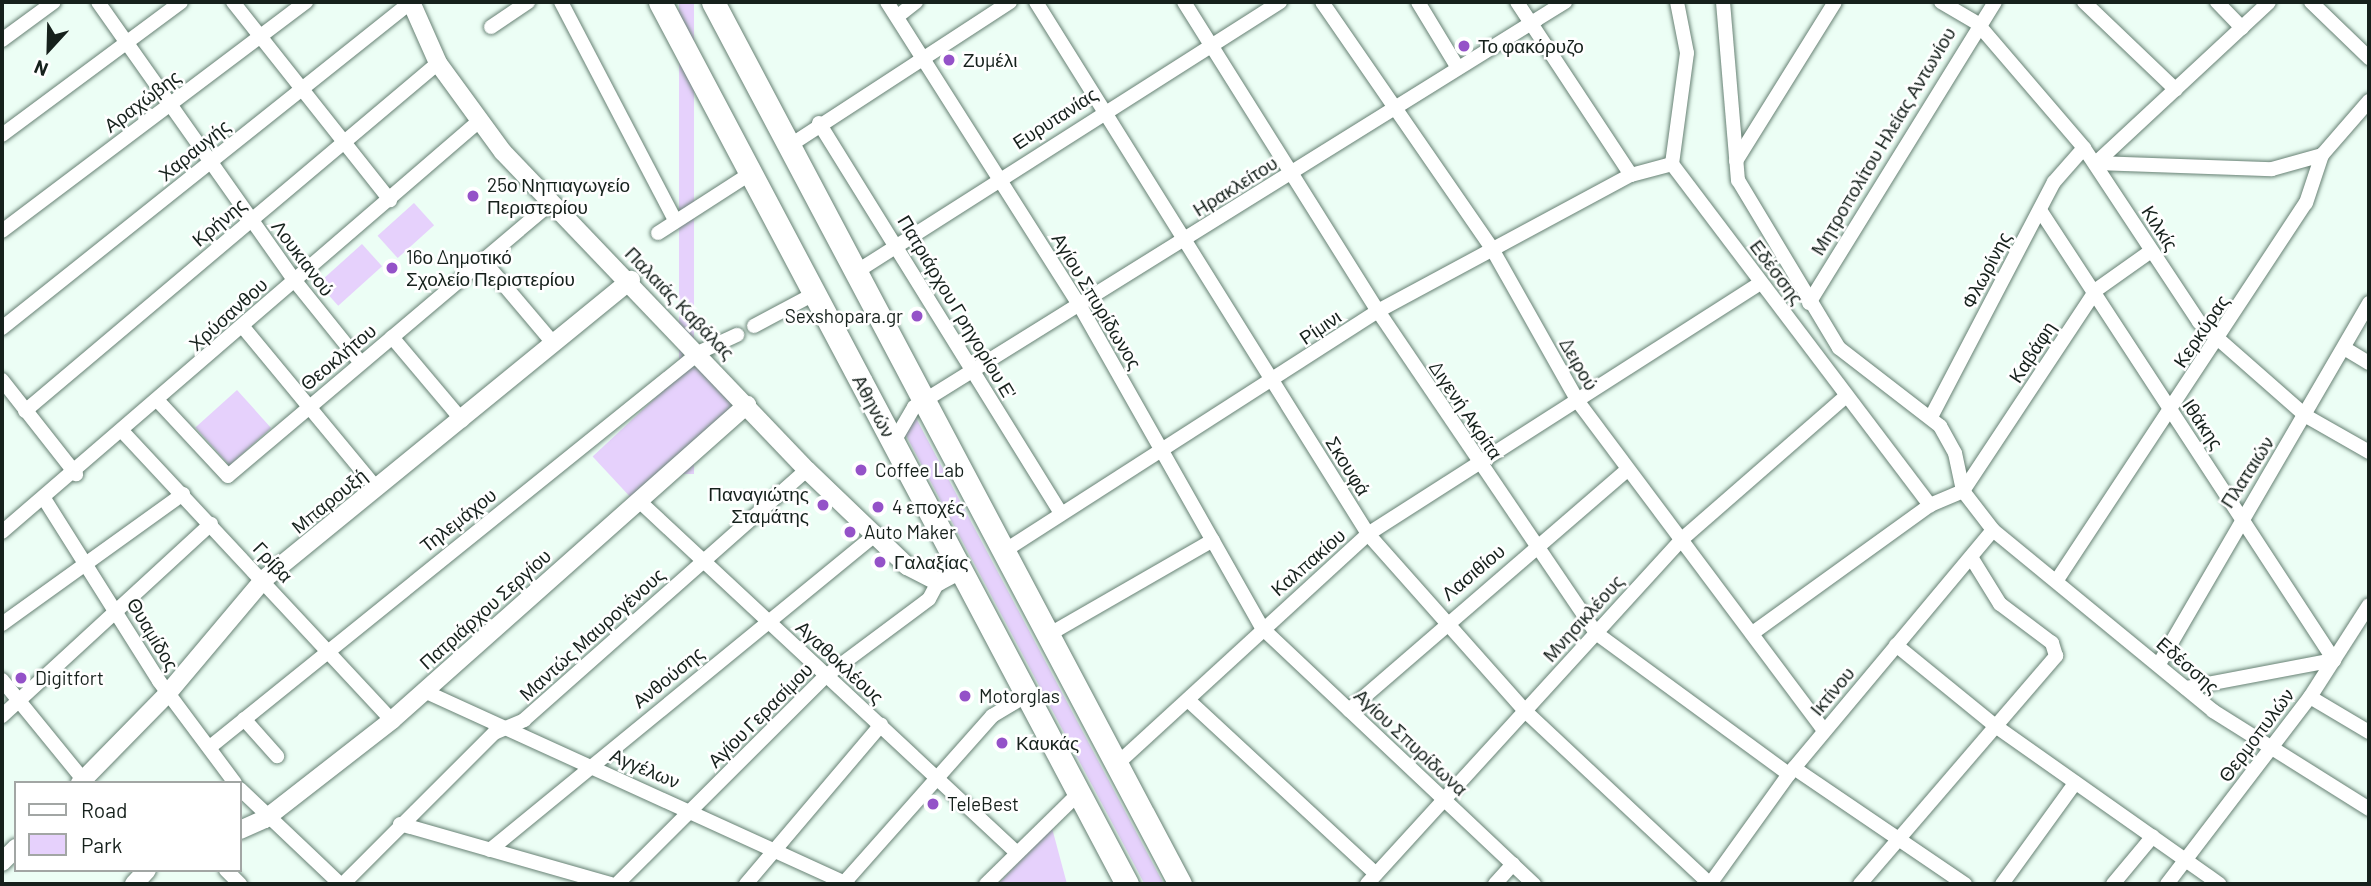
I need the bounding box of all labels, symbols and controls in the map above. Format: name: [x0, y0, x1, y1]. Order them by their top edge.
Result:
north arrow: [14, 14, 84, 84]
street label: Μητροπολίτου Ηλείας Αντωνίου: [1806, 23, 1960, 259]
place label: Το φακόρυζο: [1478, 35, 1584, 57]
marker: Το φακόρυζο: [1456, 38, 1472, 54]
place label: Ζυμέλι: [963, 49, 1018, 71]
marker: Ζυμέλι: [941, 52, 957, 68]
text: N: [31, 56, 51, 82]
street label: Αραχώβης: [99, 65, 185, 137]
street label: Ευρυτανίας: [1008, 82, 1102, 154]
street label: Χαραυγής: [154, 114, 234, 186]
street label: Ηρακλείτου: [1189, 151, 1281, 221]
place label: 25ο Νηπιαγωγείο Περιστερίου: [487, 174, 630, 218]
marker: 25ο Νηπιαγωγείο Περιστερίου: [465, 188, 481, 204]
street label: Κρήνης: [187, 193, 251, 251]
street label: Κιλκίς: [2137, 201, 2183, 255]
street label: Πατριάρχου Γρηγορίου Ε': [893, 211, 1021, 403]
street label: Λουκιανού: [267, 216, 339, 300]
street label: Φλωρίνης: [1956, 228, 2016, 312]
street label: Αγίου Σπυρίδωνος: [1047, 229, 1147, 373]
street label: Εδέσσης: [1745, 235, 1809, 309]
street label: Παλαιάς Καβάλας: [620, 242, 740, 364]
place label: 16ο Δημοτικό Σχολείο Περιστερίου: [406, 246, 575, 290]
marker: 16ο Δημοτικό Σχολείο Περιστερίου: [384, 260, 400, 276]
street label: Χρύσανθου: [184, 273, 272, 355]
street label: Κερκύρας: [2168, 290, 2234, 372]
place label: Sexshopara.gr: [785, 305, 903, 327]
street label: Ρίμινι: [1295, 305, 1345, 349]
marker: Sexshopara.gr: [909, 308, 925, 324]
street label: Καβάφη: [2004, 317, 2060, 387]
street label: Θεοκλήτου: [296, 319, 380, 395]
street label: Δειρού: [1555, 334, 1603, 394]
street label: Διγενή Ακρίτα: [1425, 357, 1507, 463]
street label: Αθηνών: [848, 371, 900, 441]
street label: Ιθάκης: [2178, 394, 2228, 454]
street label: Σκουφά: [1321, 432, 1375, 500]
street label: Πλαταιών: [2215, 432, 2279, 512]
place label: Coffee Lab: [875, 459, 964, 481]
marker: Coffee Lab: [853, 462, 869, 478]
street label: Μπαρουξή: [287, 464, 371, 538]
street label: Τηλεμάχου: [415, 483, 501, 557]
place label: Παναγιώτης Σταμάτης: [708, 483, 809, 527]
place label: 4 εποχές: [892, 496, 965, 518]
marker: Παναγιώτης Σταμάτης: [815, 497, 831, 513]
marker: 4 εποχές: [870, 499, 886, 515]
place label: Auto Maker: [864, 521, 956, 543]
marker: Auto Maker: [842, 524, 858, 540]
street label: Καλπακίου: [1266, 524, 1350, 600]
street label: Γρίβα: [248, 537, 298, 587]
street label: Λασιθίου: [1437, 539, 1509, 605]
street label: Πατριάρχου Σεργίου: [415, 544, 555, 674]
place label: Γαλαξίας: [894, 551, 969, 573]
marker: Γαλαξίας: [872, 554, 888, 570]
street label: Μαντώς Μαυρογένους: [515, 563, 669, 705]
street label: Μνησικλέους: [1538, 570, 1628, 666]
street label: Θυαμίδος: [122, 593, 184, 675]
street label: Αγαθοκλέους: [791, 616, 889, 708]
street label: Εδέσσης: [2152, 632, 2224, 698]
street label: Ανθούσης: [628, 641, 708, 713]
street label: Αγίου Γερασίμου: [703, 658, 817, 772]
street label: Ικτίνου: [1805, 662, 1859, 720]
place label: Digitfort: [35, 667, 104, 689]
marker: Digitfort: [13, 670, 29, 686]
street label: Αγίου Σπυρίδωνα: [1350, 684, 1472, 800]
street label: Θερμοπυλών: [2213, 684, 2299, 786]
place label: Motorglas: [979, 685, 1060, 707]
marker: Motorglas: [957, 688, 973, 704]
place label: Καυκάς: [1016, 732, 1079, 754]
marker: Καυκάς: [994, 735, 1010, 751]
street label: Αγγέλων: [607, 743, 683, 793]
legend: [14, 781, 242, 872]
place label: TeleBest: [947, 793, 1019, 815]
marker: TeleBest: [925, 796, 941, 812]
text: Road: [81, 797, 127, 822]
text: Park: [81, 832, 122, 857]

